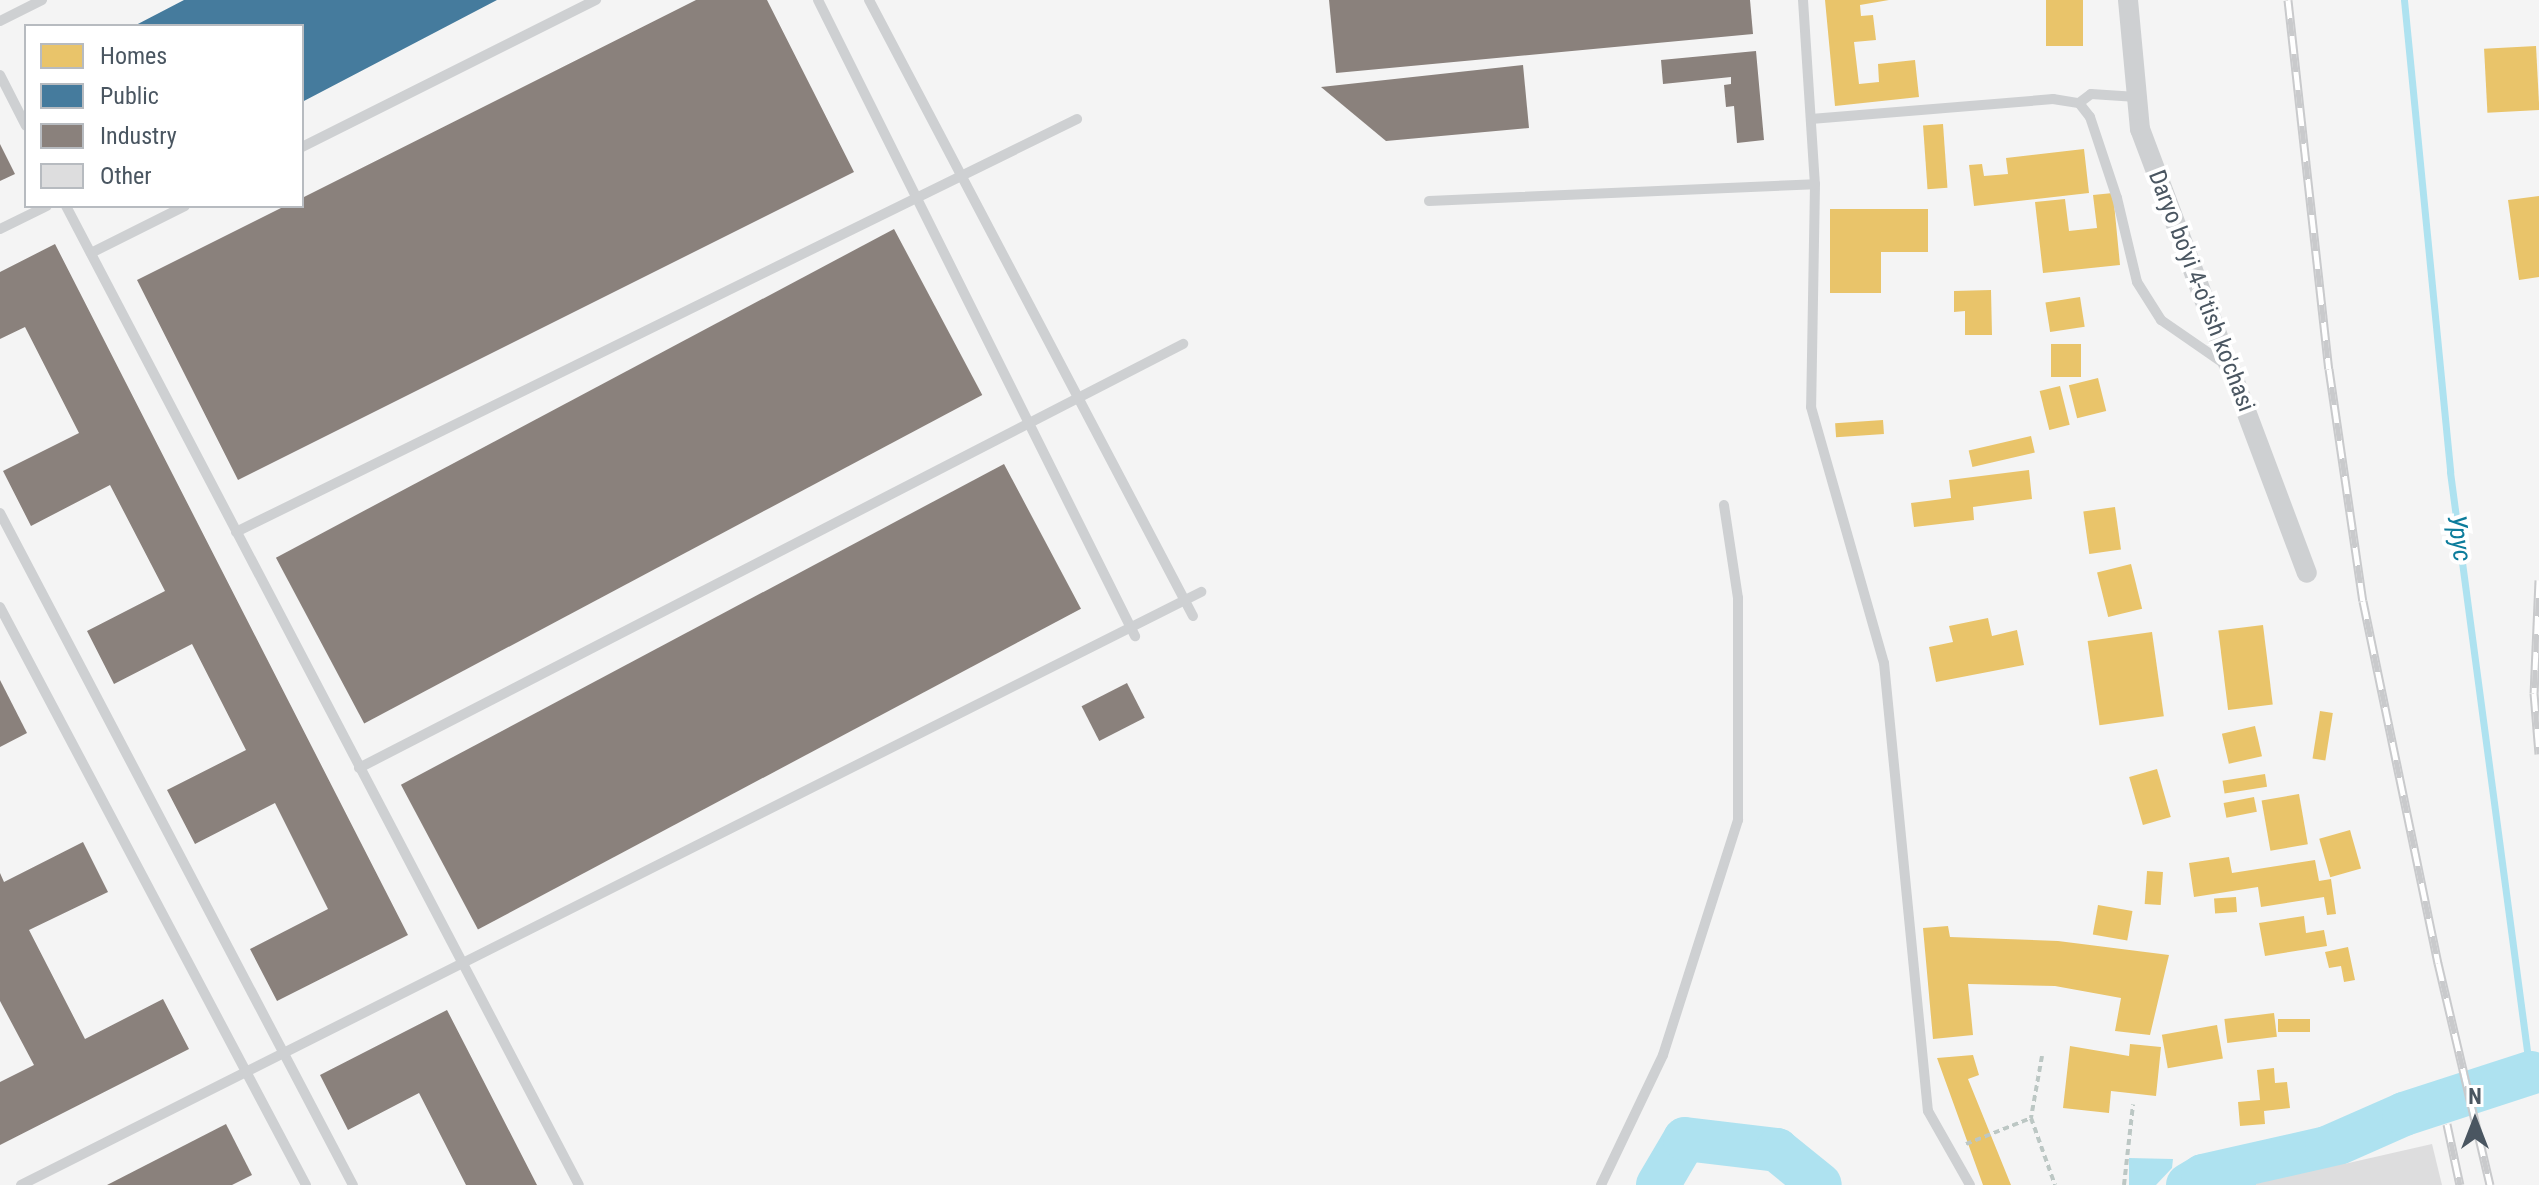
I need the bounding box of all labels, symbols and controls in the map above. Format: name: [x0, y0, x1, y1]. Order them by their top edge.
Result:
legend: [24, 24, 304, 208]
text: Homes: [100, 42, 167, 70]
text: Public: [100, 82, 159, 110]
text: Industry: [100, 122, 177, 150]
text: Other: [100, 162, 152, 190]
street label: Daryo bo'yi 4-o'tish ko'chasi: [2142, 166, 2260, 416]
water label: Урус: [2440, 513, 2478, 563]
north arrow: [2435, 1081, 2515, 1161]
text: N: [2468, 1084, 2482, 1109]

